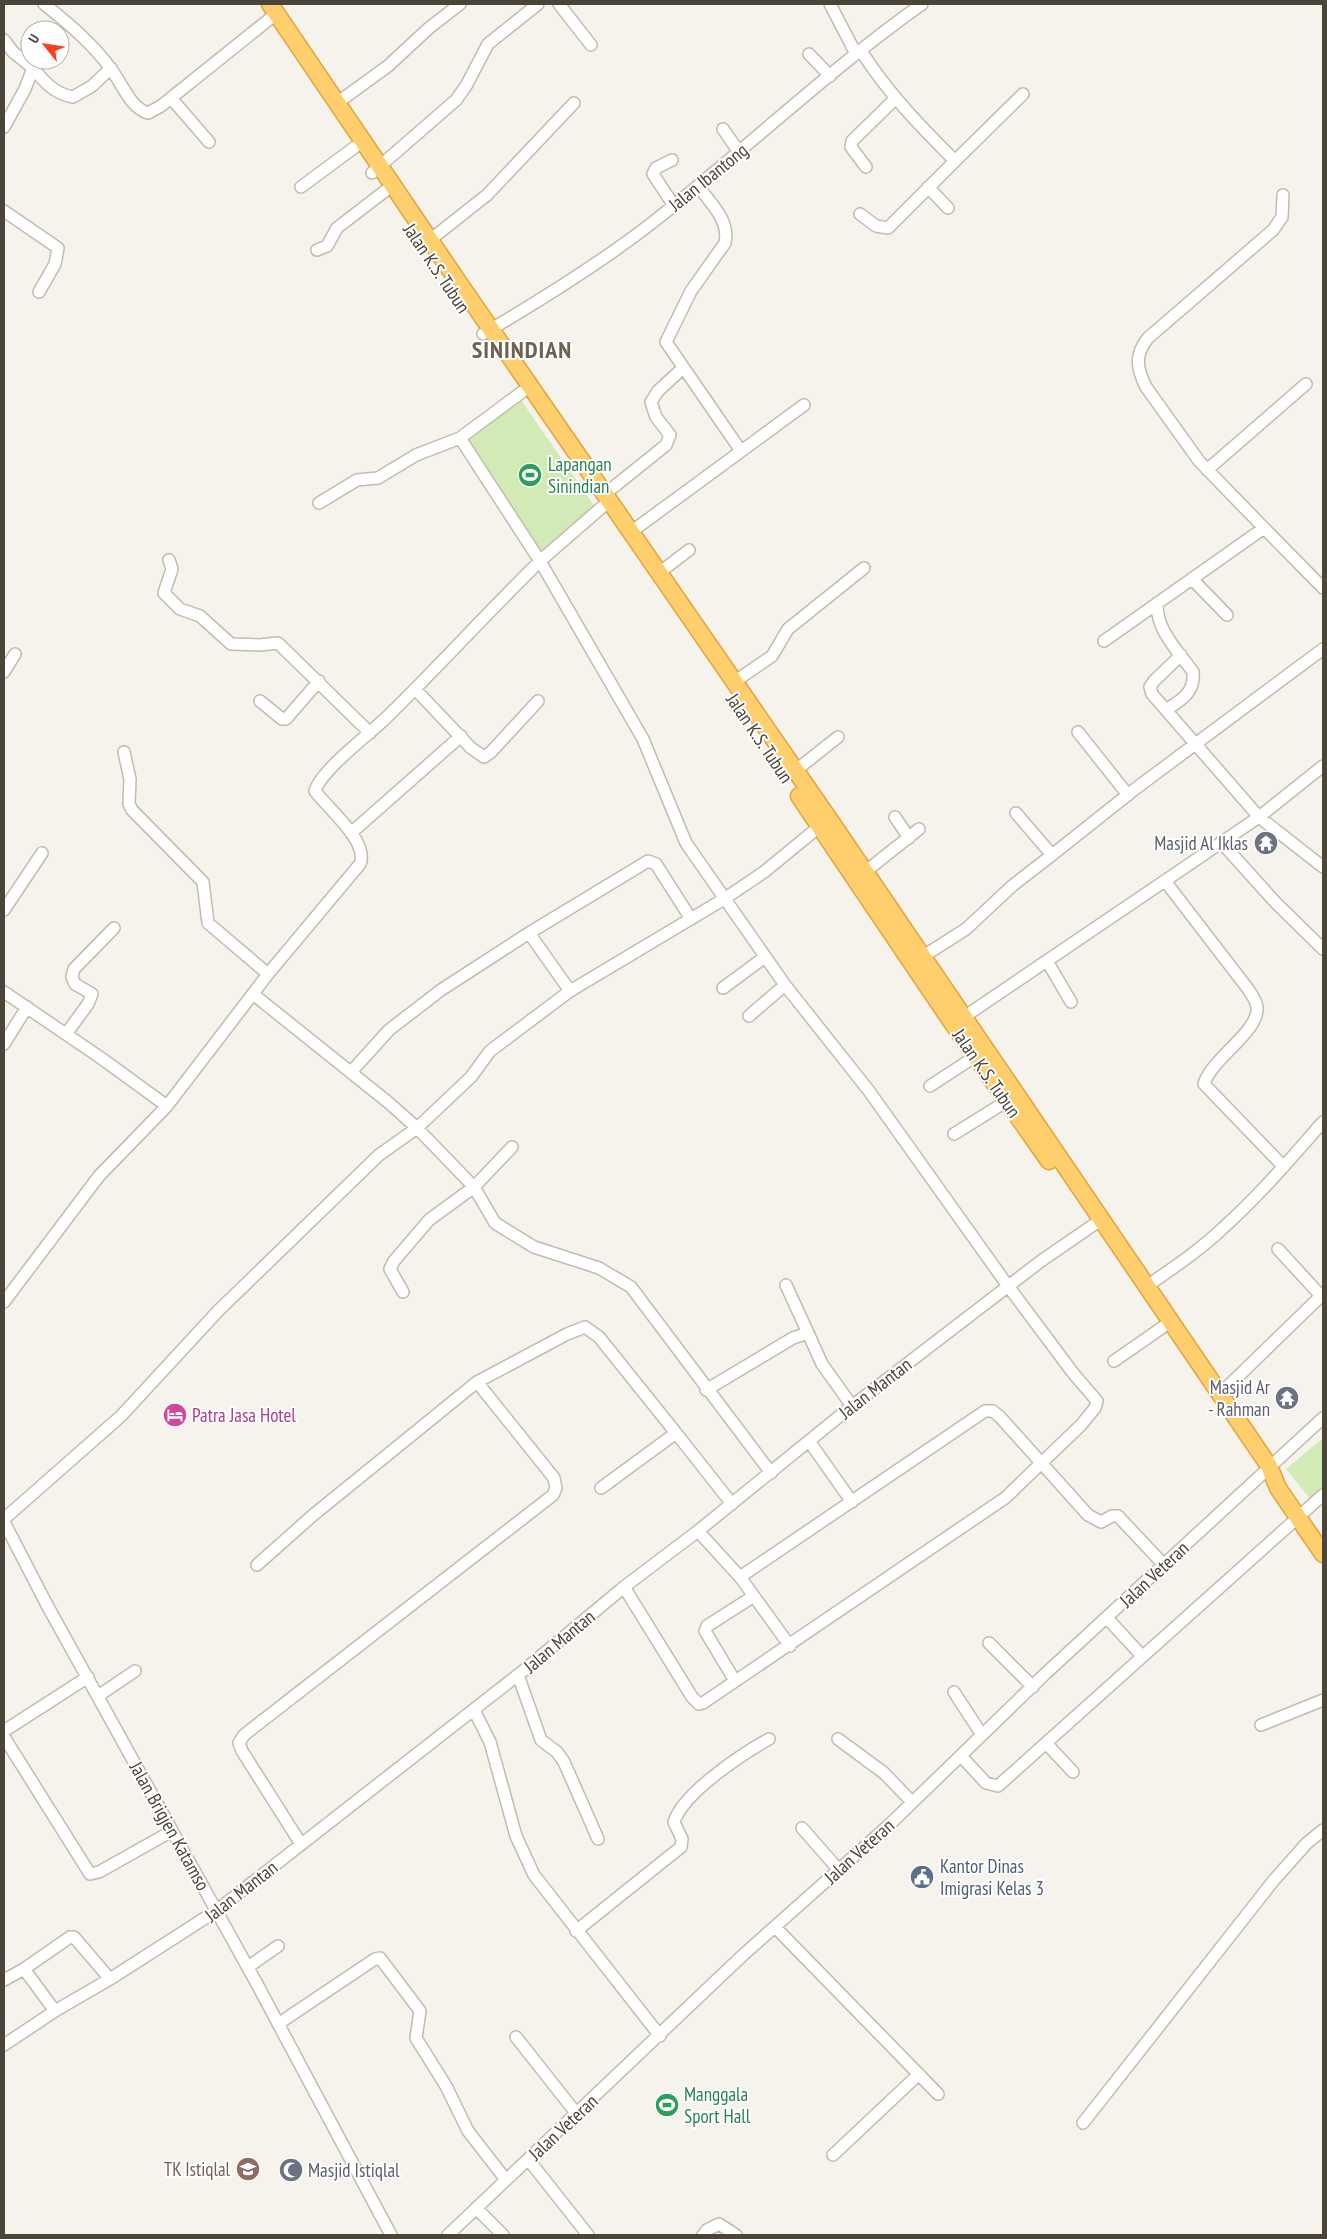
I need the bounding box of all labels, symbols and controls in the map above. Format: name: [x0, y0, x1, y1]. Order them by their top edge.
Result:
north arrow: [20, 20, 70, 70]
text: U: [24, 31, 43, 46]
street label: Jalan Ibantong: [663, 138, 752, 217]
street label: Jalan K.S. Tubun: [398, 218, 476, 317]
district label: SININDIAN: [472, 334, 572, 365]
place label: Lapangan Sinindian: [548, 452, 612, 498]
sports icon: Lapangan Sinindian: [517, 462, 543, 488]
street label: Jalan K.S. Tubun: [721, 688, 799, 787]
temple icon: Masjid Al Iklas: [1253, 830, 1279, 856]
place label: Masjid Al Iklas: [1154, 831, 1248, 855]
street label: Jalan K.S. Tubun: [947, 1023, 1026, 1122]
street label: Jalan Mantan: [833, 1352, 916, 1424]
place label: Masjid Ar - Rahman: [1208, 1375, 1271, 1421]
temple icon: Masjid Ar - Rahman: [1274, 1385, 1300, 1411]
hotel icon: Patra Jasa Hotel: [162, 1402, 188, 1428]
place label: Patra Jasa Hotel: [192, 1403, 296, 1427]
street label: Jalan Veteran: [1114, 1536, 1194, 1613]
street label: Jalan Mantan: [518, 1604, 600, 1678]
street label: Jalan Brigjen Katamso: [124, 1756, 215, 1895]
street label: Jalan Veteran: [818, 1813, 899, 1889]
place label: Kantor Dinas Imigrasi Kelas 3: [940, 1854, 1044, 1900]
street label: Jalan Mantan: [199, 1855, 282, 1927]
public building icon: Kantor Dinas Imigrasi Kelas 3: [909, 1864, 935, 1890]
place label: Manggala Sport Hall: [684, 2082, 751, 2128]
street label: Jalan Veteran: [523, 2089, 603, 2166]
sports icon: Manggala Sport Hall: [654, 2092, 680, 2118]
school or university icon: TK Istiqlal: [235, 2156, 261, 2182]
place label: TK Istiqlal: [164, 2157, 231, 2181]
mosque icon: Masjid Istiqlal: [278, 2157, 304, 2183]
place label: Masjid Istiqlal: [308, 2158, 400, 2182]

